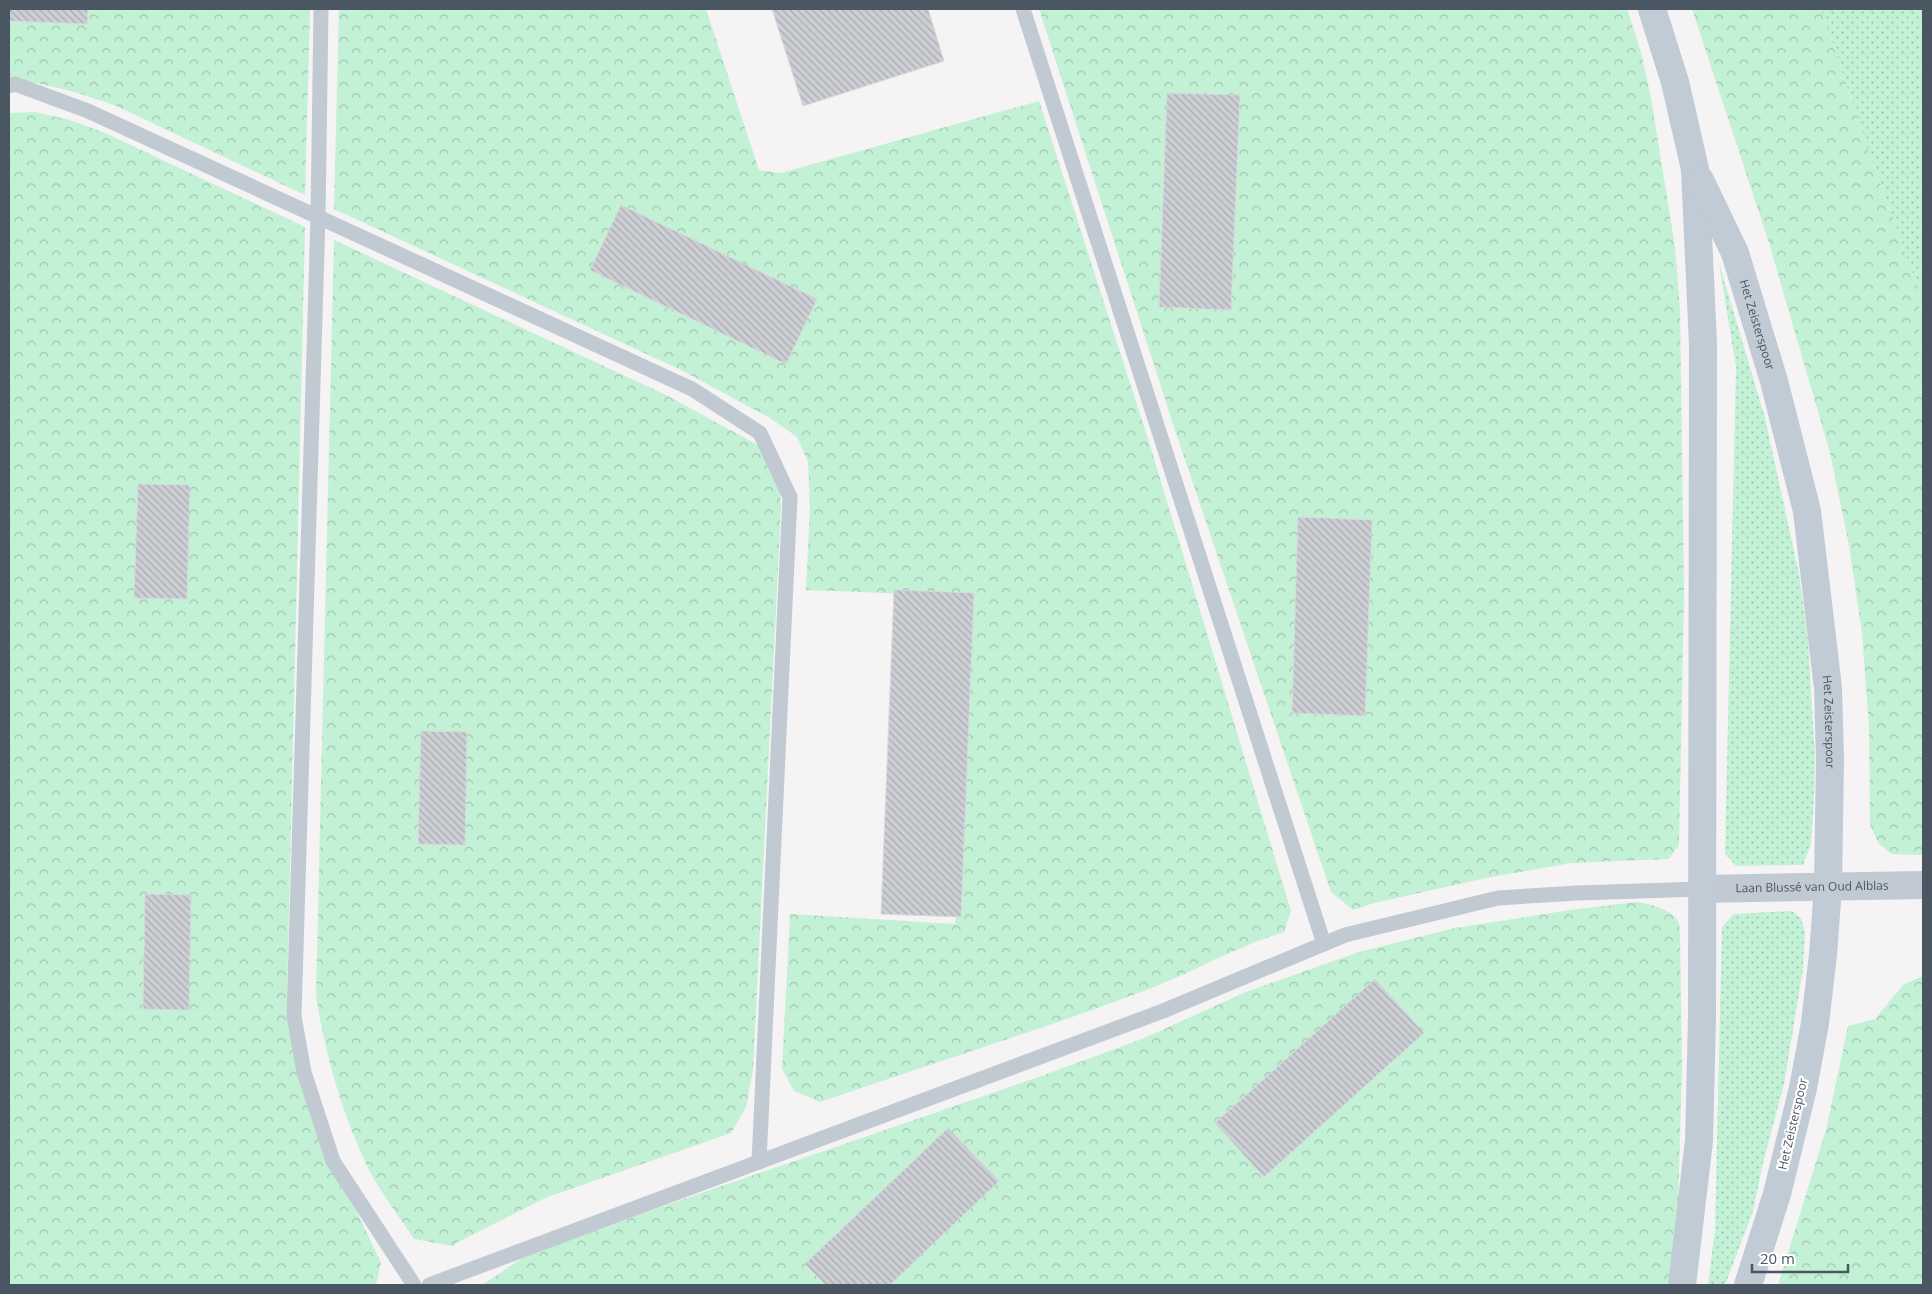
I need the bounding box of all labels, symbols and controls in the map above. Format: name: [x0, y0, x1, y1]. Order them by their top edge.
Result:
street label: Het Zeisterspoor: [1736, 277, 1779, 372]
street label: Het Zeisterspoor: [1819, 674, 1839, 769]
street label: Laan Blussé van Oud Alblas: [1735, 877, 1889, 896]
street label: Het Zeisterspoor: [1774, 1076, 1811, 1171]
scale bar: [1752, 1242, 1848, 1274]
text: 20 m: [1760, 1248, 1795, 1268]

